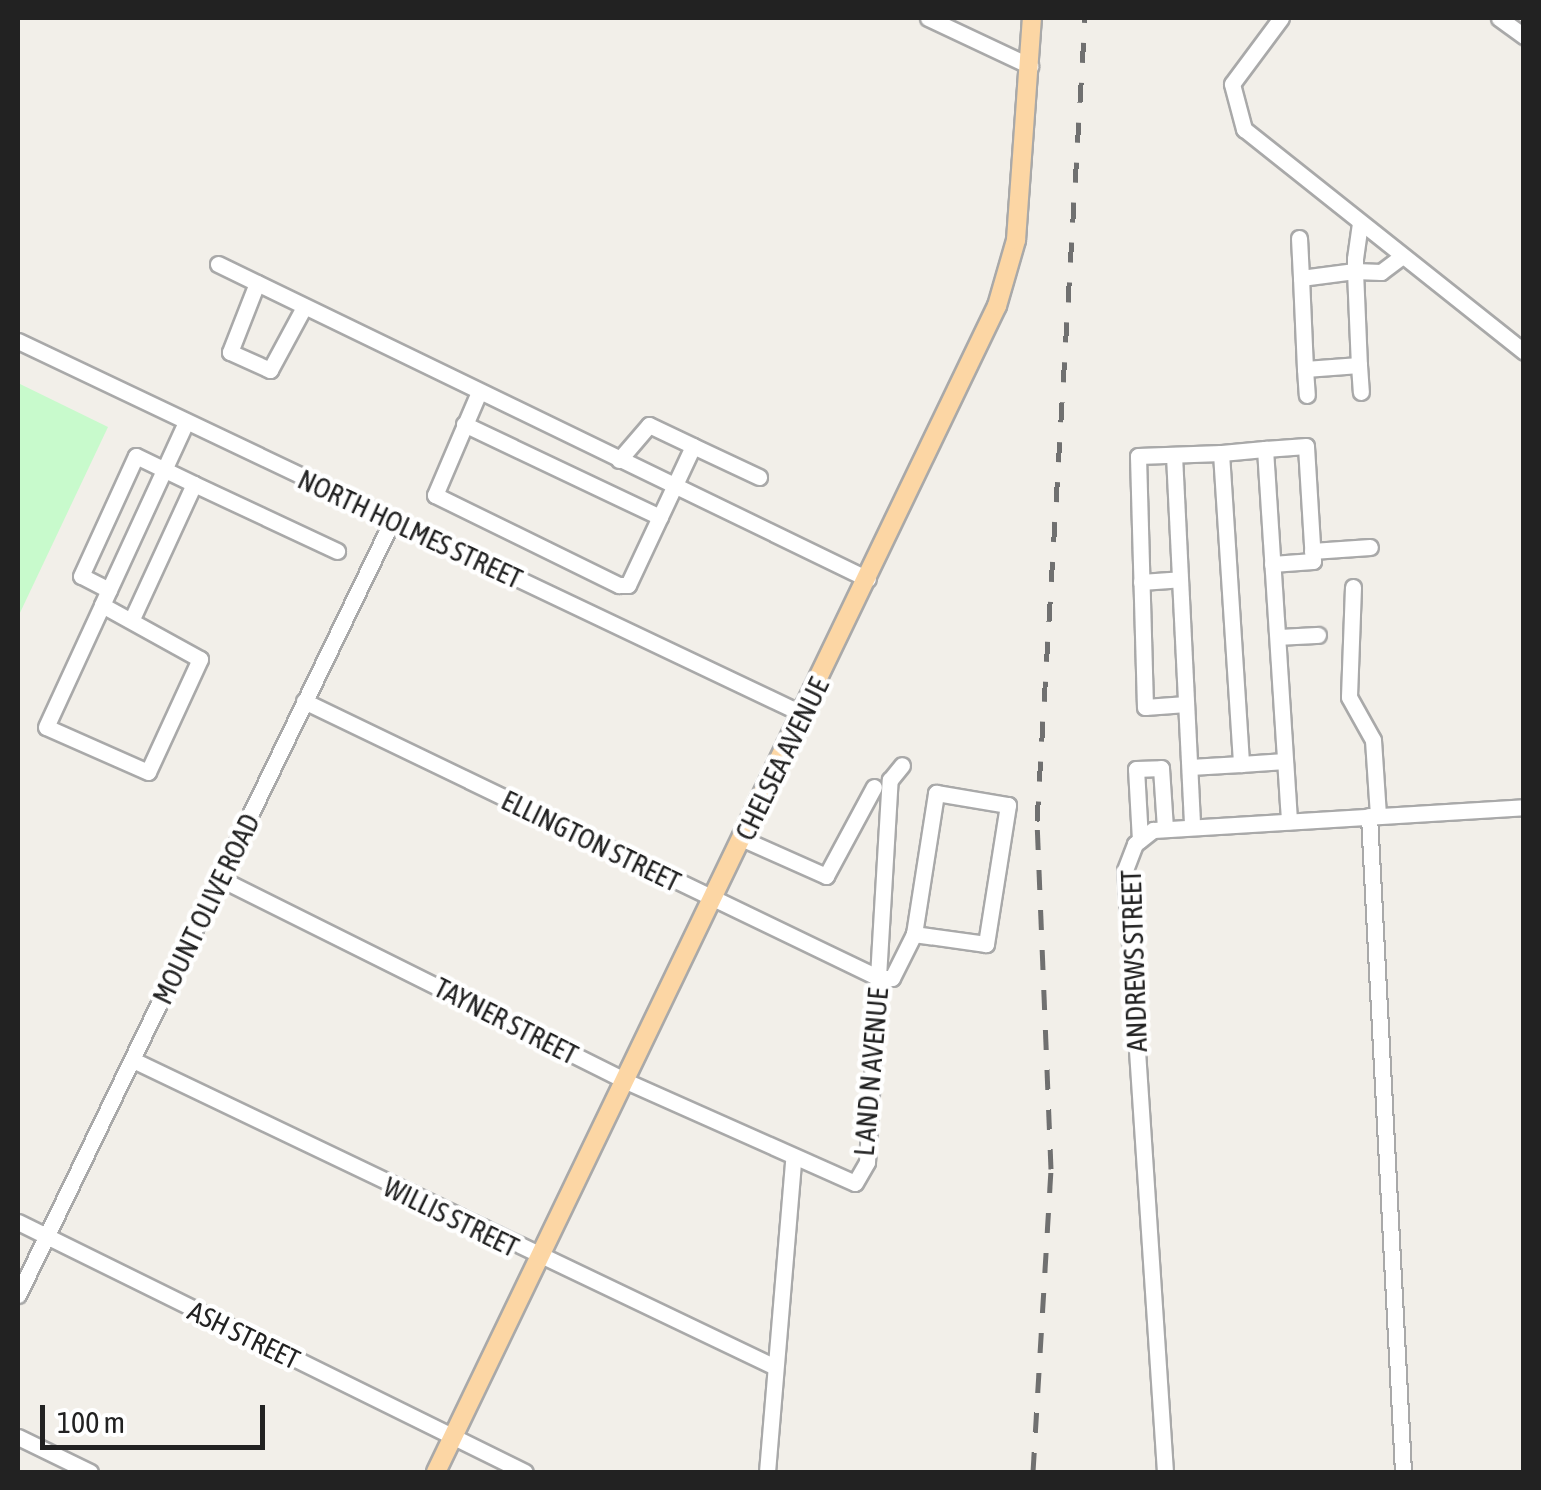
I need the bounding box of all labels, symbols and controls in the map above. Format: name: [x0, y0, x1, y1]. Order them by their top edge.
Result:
street label: NORTH HOLMES STREET: [293, 462, 527, 596]
street label: CHELSEA AVENUE: [728, 672, 836, 846]
street label: ELLINGTON STREET: [496, 783, 686, 899]
street label: MOUNT OLIVE ROAD: [145, 808, 267, 1010]
street label: ANDREWS STREET: [1114, 869, 1154, 1053]
street label: TAYNER STREET: [429, 971, 583, 1071]
street label: L AND N AVENUE: [847, 987, 895, 1157]
street label: WILLIS STREET: [378, 1170, 524, 1264]
street label: ASH STREET: [183, 1294, 305, 1376]
scale bar: [45, 1385, 270, 1447]
text: 100 m: [57, 1405, 125, 1439]

